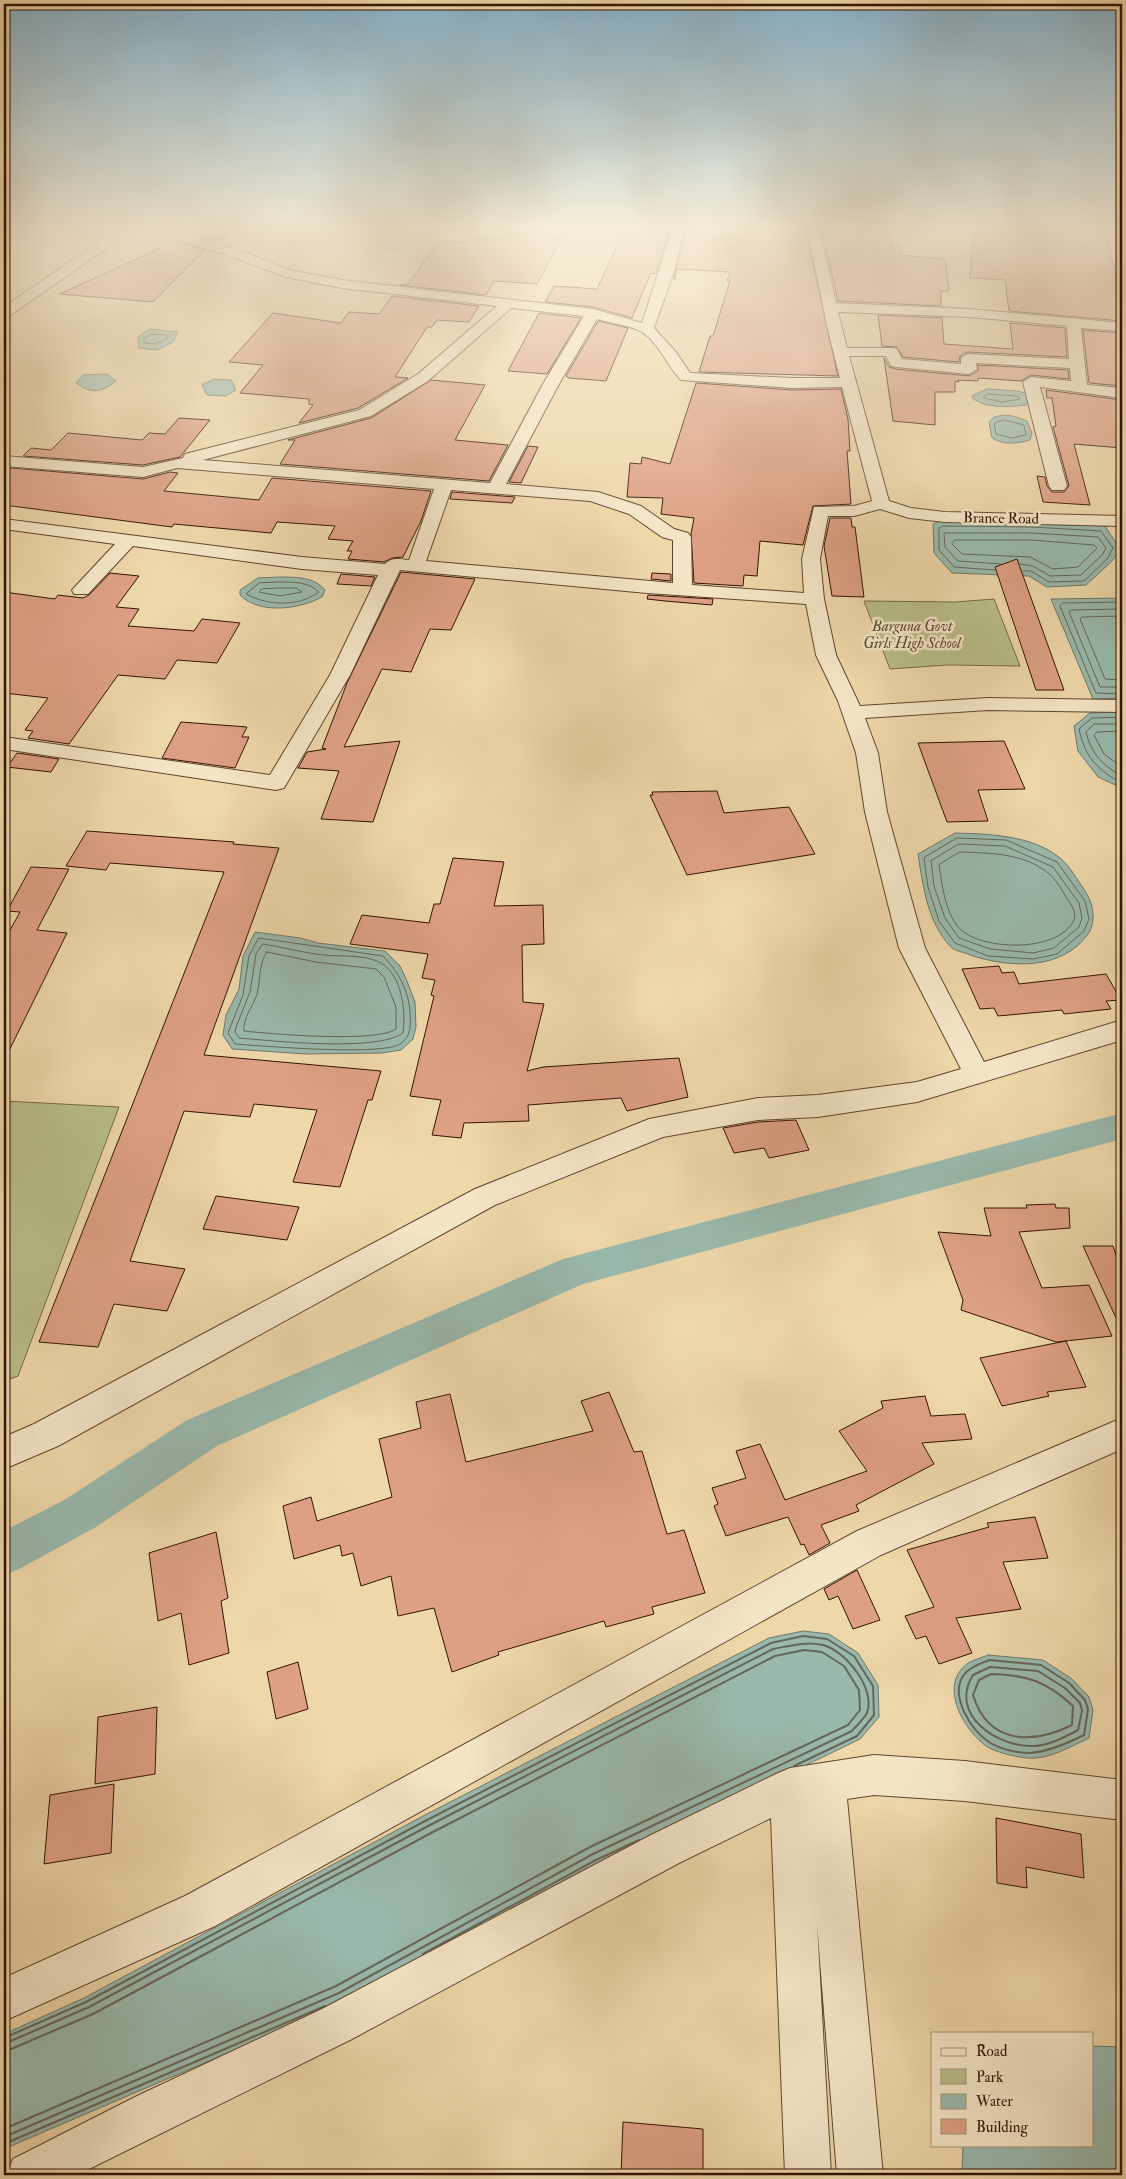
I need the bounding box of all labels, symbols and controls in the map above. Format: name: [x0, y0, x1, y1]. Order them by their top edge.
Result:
street label: Brance Road: [963, 508, 1040, 529]
park label: Barguna Govt Girls High School: [863, 617, 962, 653]
legend: [931, 2032, 1094, 2146]
text: Road: [976, 2042, 1008, 2061]
text: Park: [976, 2068, 1003, 2087]
text: Water: [975, 2092, 1013, 2111]
text: Building: [976, 2118, 1028, 2137]

